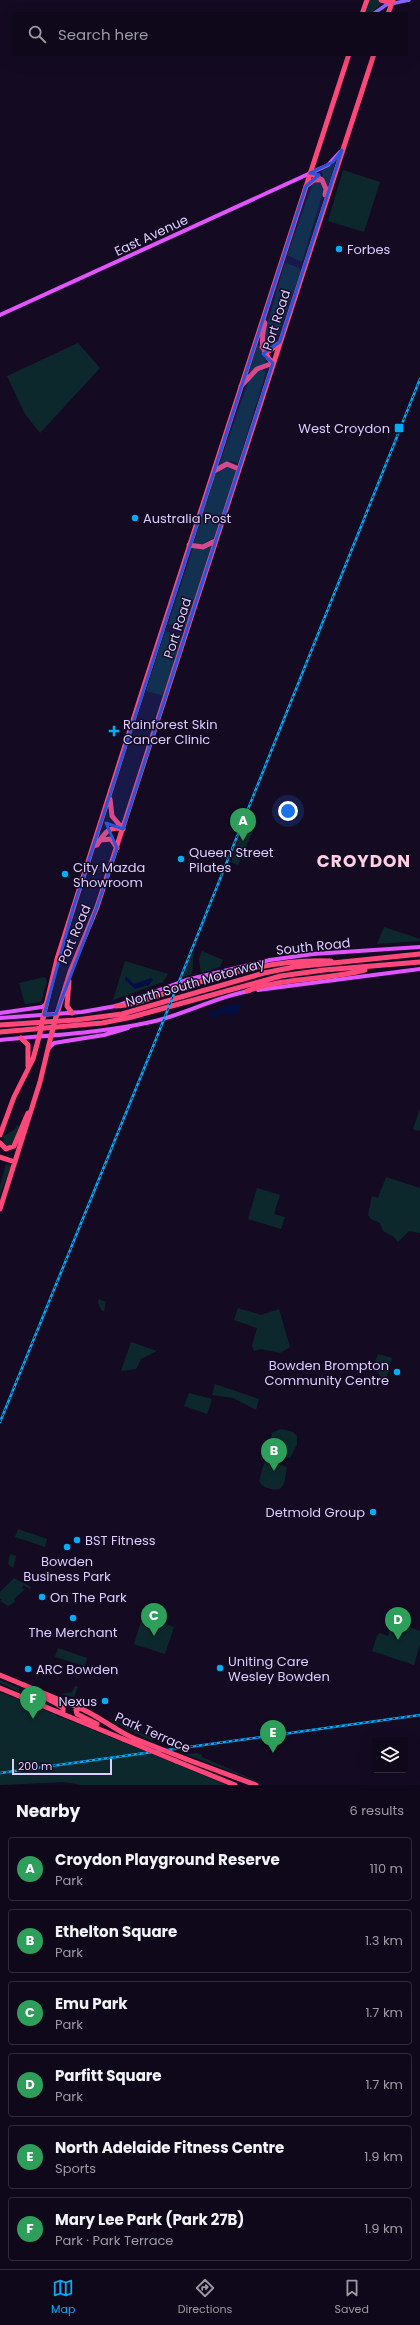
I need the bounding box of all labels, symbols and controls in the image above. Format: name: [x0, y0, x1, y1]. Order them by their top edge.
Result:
search box: [12, 12, 408, 56]
icon: search: [26, 23, 48, 45]
text: Search here: [58, 24, 148, 45]
street label: East Avenue: [111, 210, 191, 261]
place label: Forbes: [347, 240, 391, 259]
marker: Forbes: [334, 244, 344, 254]
street label: Port Road: [258, 287, 295, 353]
place label: West Croydon: [298, 419, 390, 438]
marker: West Croydon: [393, 422, 405, 434]
place label: Australia Post: [143, 509, 232, 528]
marker: Australia Post: [130, 513, 140, 523]
street label: Port Road: [159, 595, 196, 661]
place label: Rainforest Skin Cancer Clinic: [123, 715, 218, 749]
marker: Rainforest Skin Cancer Clinic: [108, 725, 120, 737]
your location: [278, 801, 298, 821]
pin: A: [230, 808, 256, 841]
place label: Queen Street Pilates: [189, 843, 274, 877]
district label: CROYDON: [317, 849, 411, 873]
marker: Queen Street Pilates: [176, 854, 186, 864]
place label: City Mazda Showroom: [73, 858, 145, 892]
marker: City Mazda Showroom: [60, 869, 70, 879]
street label: Port Road: [53, 902, 95, 967]
street label: South Road: [275, 933, 351, 960]
street label: North South Motorway: [123, 953, 268, 1011]
place label: Bowden Brompton Community Centre: [264, 1356, 389, 1390]
marker: Bowden Brompton Community Centre: [392, 1367, 402, 1377]
pin: B: [261, 1438, 287, 1471]
place label: Detmold Group: [265, 1503, 365, 1522]
marker: Detmold Group: [368, 1507, 378, 1517]
place label: BST Fitness: [85, 1531, 156, 1550]
marker: BST Fitness: [72, 1535, 82, 1545]
marker: Bowden Business Park: [62, 1542, 72, 1552]
place label: Bowden Business Park: [23, 1552, 111, 1586]
place label: On The Park: [50, 1588, 127, 1607]
marker: On The Park: [37, 1592, 47, 1602]
pin: C: [141, 1603, 167, 1636]
pin: D: [385, 1607, 411, 1640]
marker: The Merchant: [68, 1613, 78, 1623]
place label: The Merchant: [28, 1623, 118, 1642]
place label: Uniting Care Wesley Bowden: [228, 1652, 330, 1686]
place label: ARC Bowden: [36, 1660, 118, 1679]
marker: Uniting Care Wesley Bowden: [215, 1663, 225, 1673]
marker: ARC Bowden: [23, 1664, 33, 1674]
pin: F: [20, 1686, 46, 1719]
place label: Nexus: [58, 1692, 97, 1711]
marker: Nexus: [100, 1696, 110, 1706]
street label: Park Terrace: [112, 1707, 194, 1758]
pin: E: [260, 1720, 286, 1753]
map controls: [372, 1737, 408, 1773]
button: layers: [372, 1737, 408, 1773]
scale bar: [12, 1757, 112, 1776]
text: 200 m: [18, 1758, 52, 1774]
text: Nearby: [16, 1799, 80, 1823]
text: 6 results: [350, 1801, 404, 1820]
text: Croydon Playground Reserve: [55, 1849, 280, 1870]
text: A: [25, 1859, 35, 1878]
text: 110 m: [370, 1859, 403, 1878]
text: Park: [55, 1871, 83, 1890]
text: Ethelton Square: [55, 1921, 177, 1942]
text: B: [26, 1931, 34, 1950]
text: 1.3 km: [365, 1931, 403, 1950]
text: Park: [55, 1943, 83, 1962]
text: Emu Park: [55, 1993, 128, 2014]
text: C: [25, 2003, 35, 2022]
text: 1.7 km: [365, 2003, 403, 2022]
text: Park: [55, 2015, 83, 2034]
text: Parfitt Square: [55, 2065, 162, 2086]
text: D: [25, 2075, 35, 2094]
text: 1.7 km: [365, 2075, 403, 2094]
text: Park: [55, 2087, 83, 2106]
text: North Adelaide Fitness Centre: [55, 2137, 284, 2158]
text: E: [26, 2147, 34, 2166]
text: 1.9 km: [364, 2147, 403, 2166]
text: Sports: [55, 2159, 96, 2178]
text: Mary Lee Park (Park 27B): [55, 2209, 244, 2230]
text: F: [26, 2219, 34, 2238]
text: 1.9 km: [364, 2219, 403, 2238]
text: Park · Park Terrace: [55, 2231, 173, 2250]
tab: Map: [51, 2277, 75, 2318]
tab: Directions: [178, 2277, 232, 2318]
tab: Saved: [335, 2277, 369, 2318]

